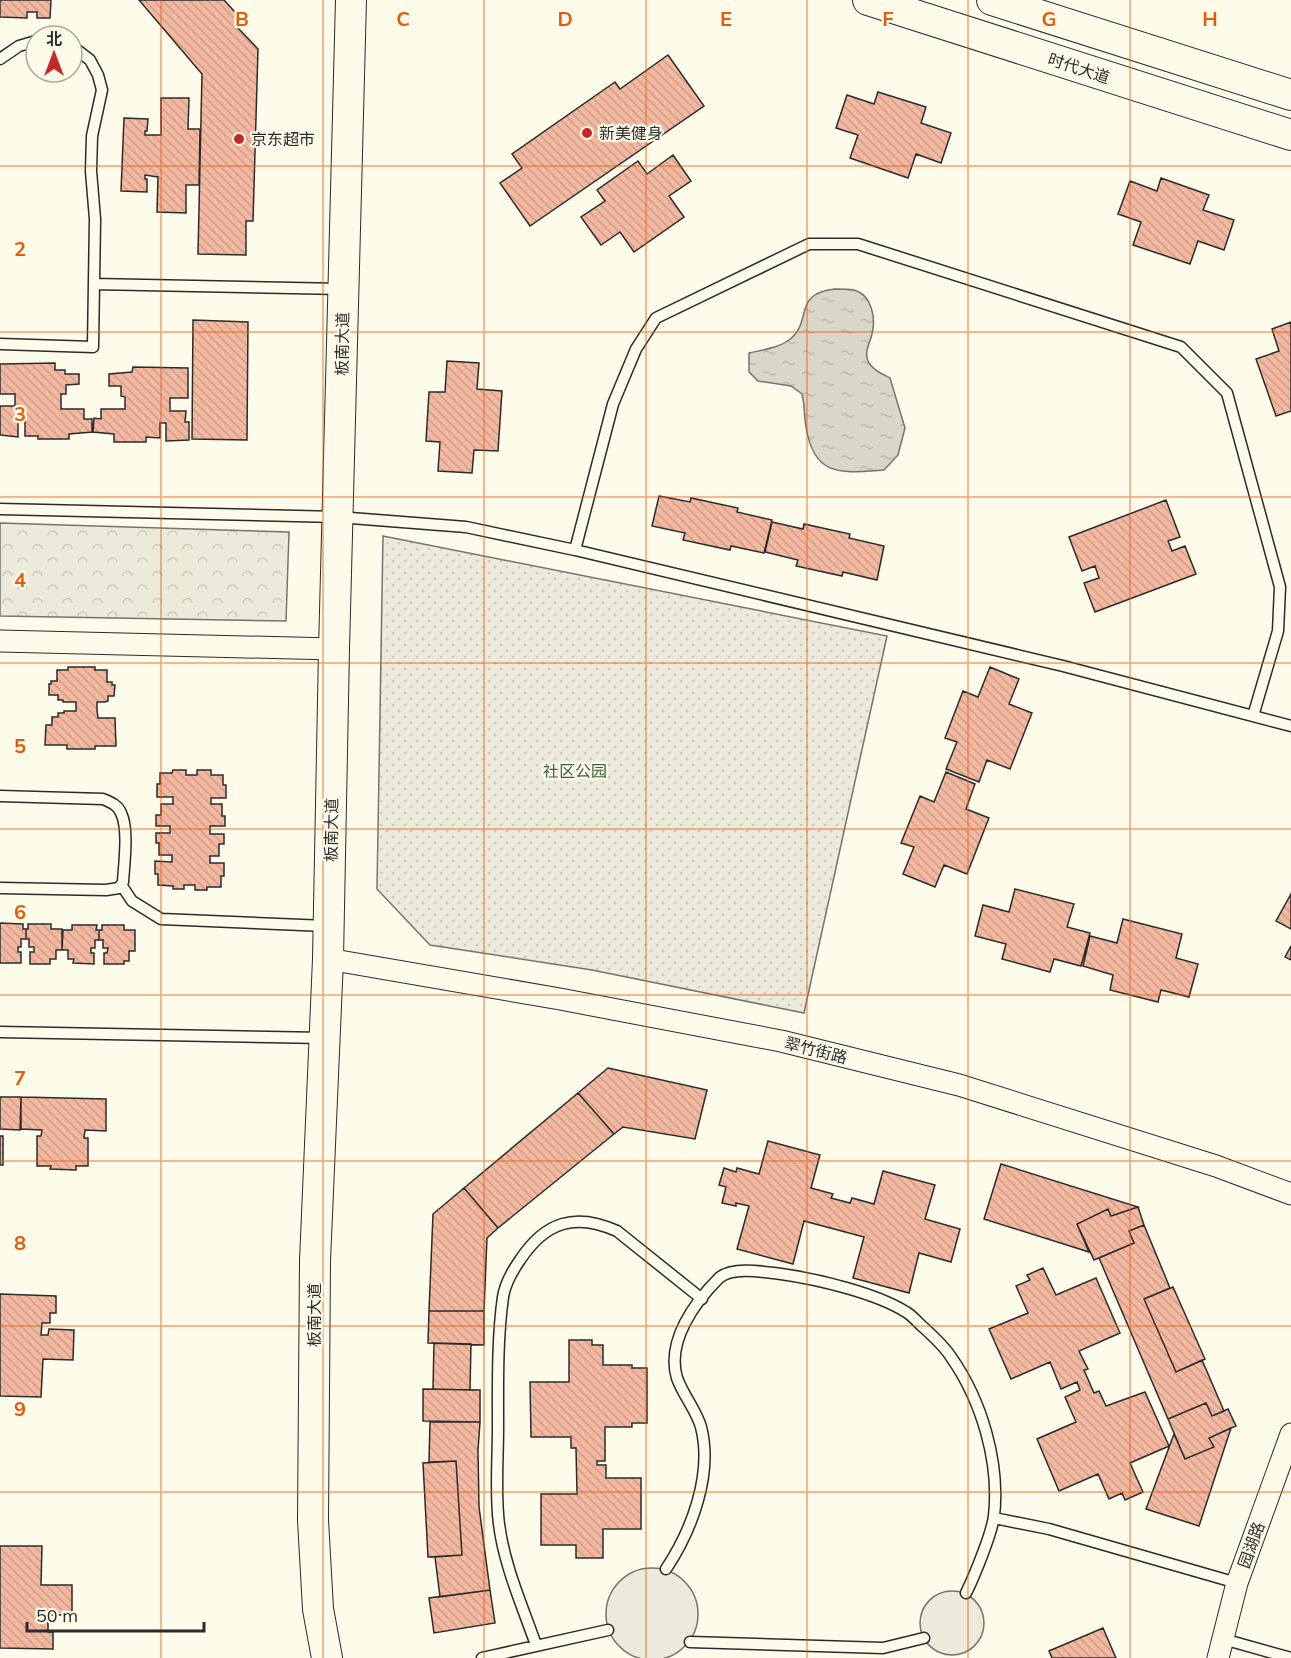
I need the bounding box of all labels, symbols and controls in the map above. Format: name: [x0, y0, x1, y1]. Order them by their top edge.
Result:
text: B: [235, 6, 249, 31]
text: C: [396, 6, 410, 31]
text: D: [557, 6, 573, 31]
text: E: [720, 6, 732, 31]
text: F: [882, 6, 894, 31]
text: G: [1042, 6, 1056, 31]
text: H: [1202, 6, 1218, 31]
north arrow: [24, 24, 84, 84]
text: 北: [46, 29, 62, 49]
street label: 时代大道: [1045, 49, 1113, 87]
place label: 新美健身: [599, 123, 663, 143]
marker: 新美健身: [580, 126, 594, 140]
place label: 京东超市: [251, 129, 315, 149]
marker: 京东超市: [232, 132, 246, 146]
text: 2: [14, 236, 26, 261]
street label: 板南大道: [331, 312, 353, 376]
text: 3: [14, 401, 26, 426]
text: 4: [14, 567, 26, 592]
text: 5: [14, 733, 26, 758]
park label: 社区公园: [543, 761, 607, 781]
street label: 板南大道: [320, 798, 342, 862]
text: 6: [14, 899, 26, 924]
street label: 翠竹街路: [783, 1033, 849, 1067]
text: 7: [14, 1065, 26, 1090]
text: 8: [14, 1230, 26, 1255]
street label: 板南大道: [304, 1283, 324, 1347]
text: 9: [14, 1396, 26, 1421]
street label: 园湖路: [1233, 1519, 1269, 1571]
scale bar: [27, 1595, 204, 1633]
text: 50 m: [36, 1604, 78, 1627]

